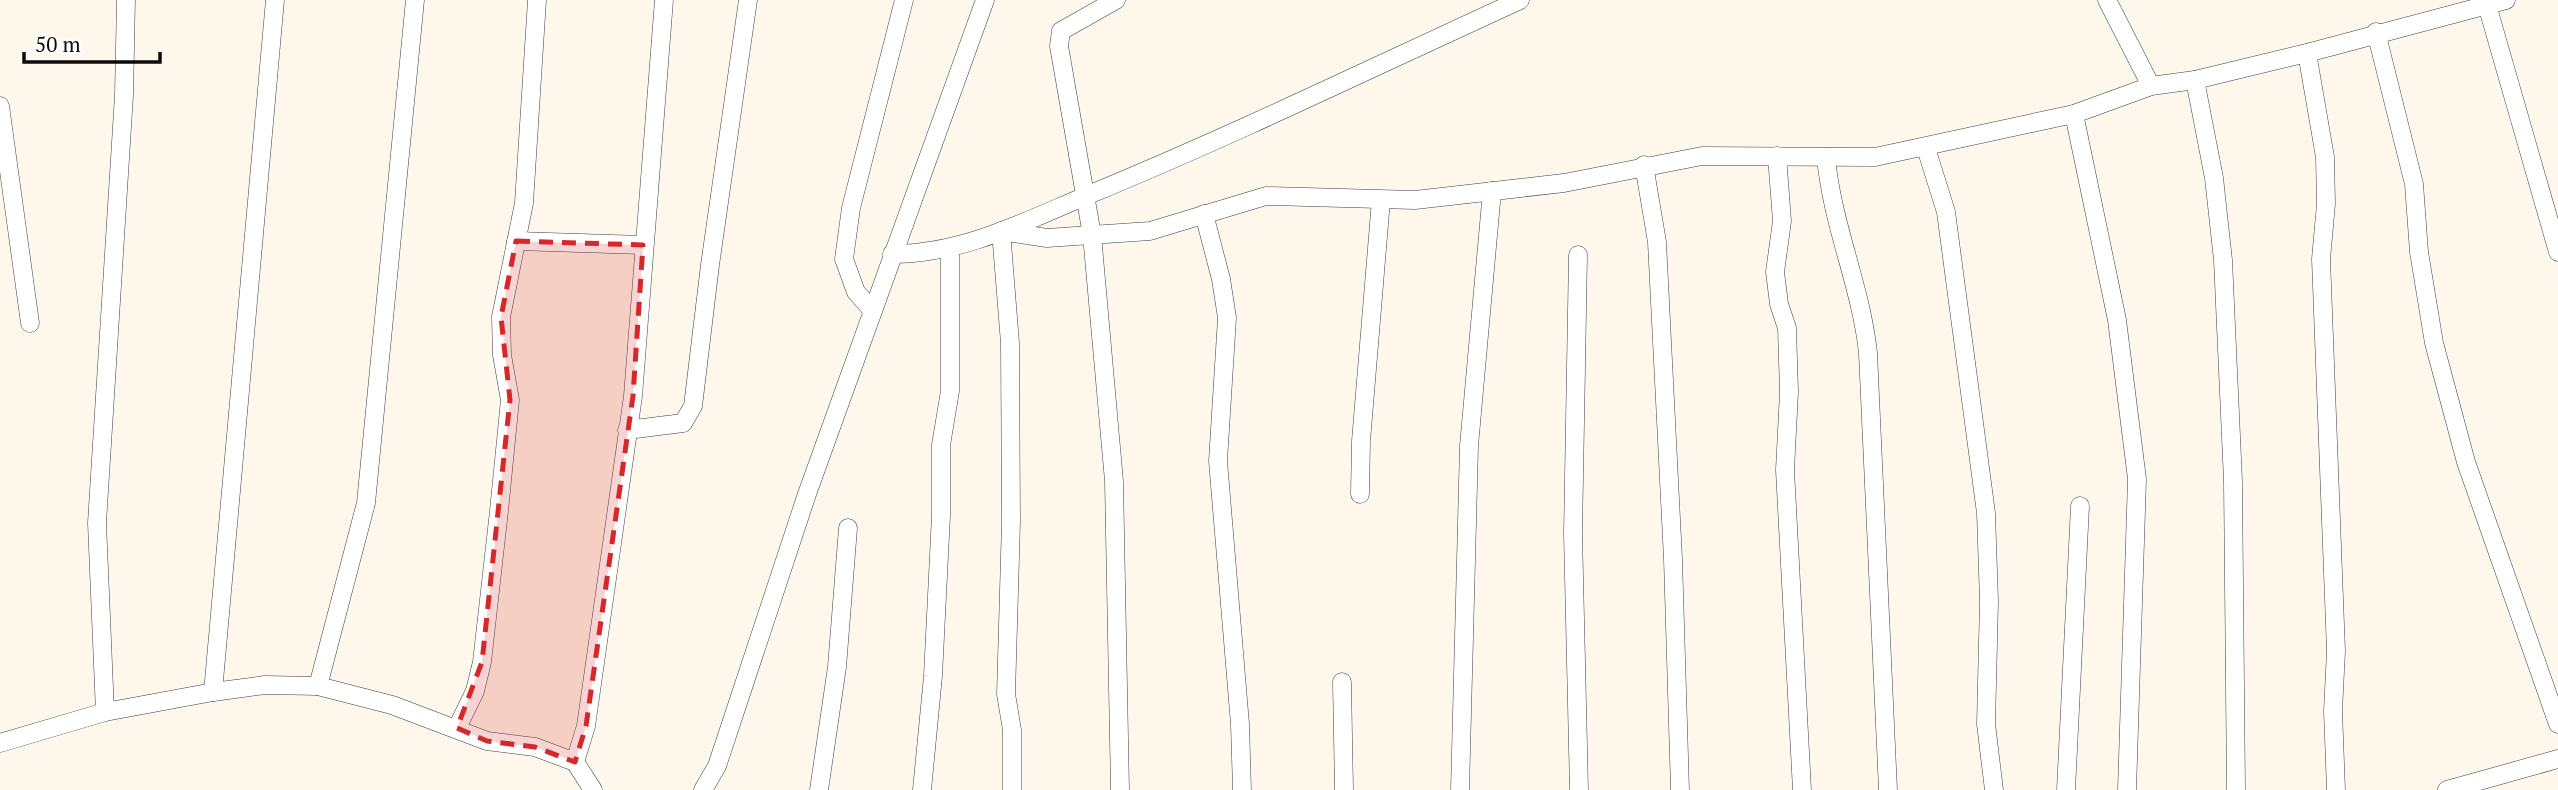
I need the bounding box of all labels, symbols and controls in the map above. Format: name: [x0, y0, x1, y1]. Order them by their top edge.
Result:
scale bar: [24, 21, 161, 65]
text: 50 m: [35, 30, 81, 58]

